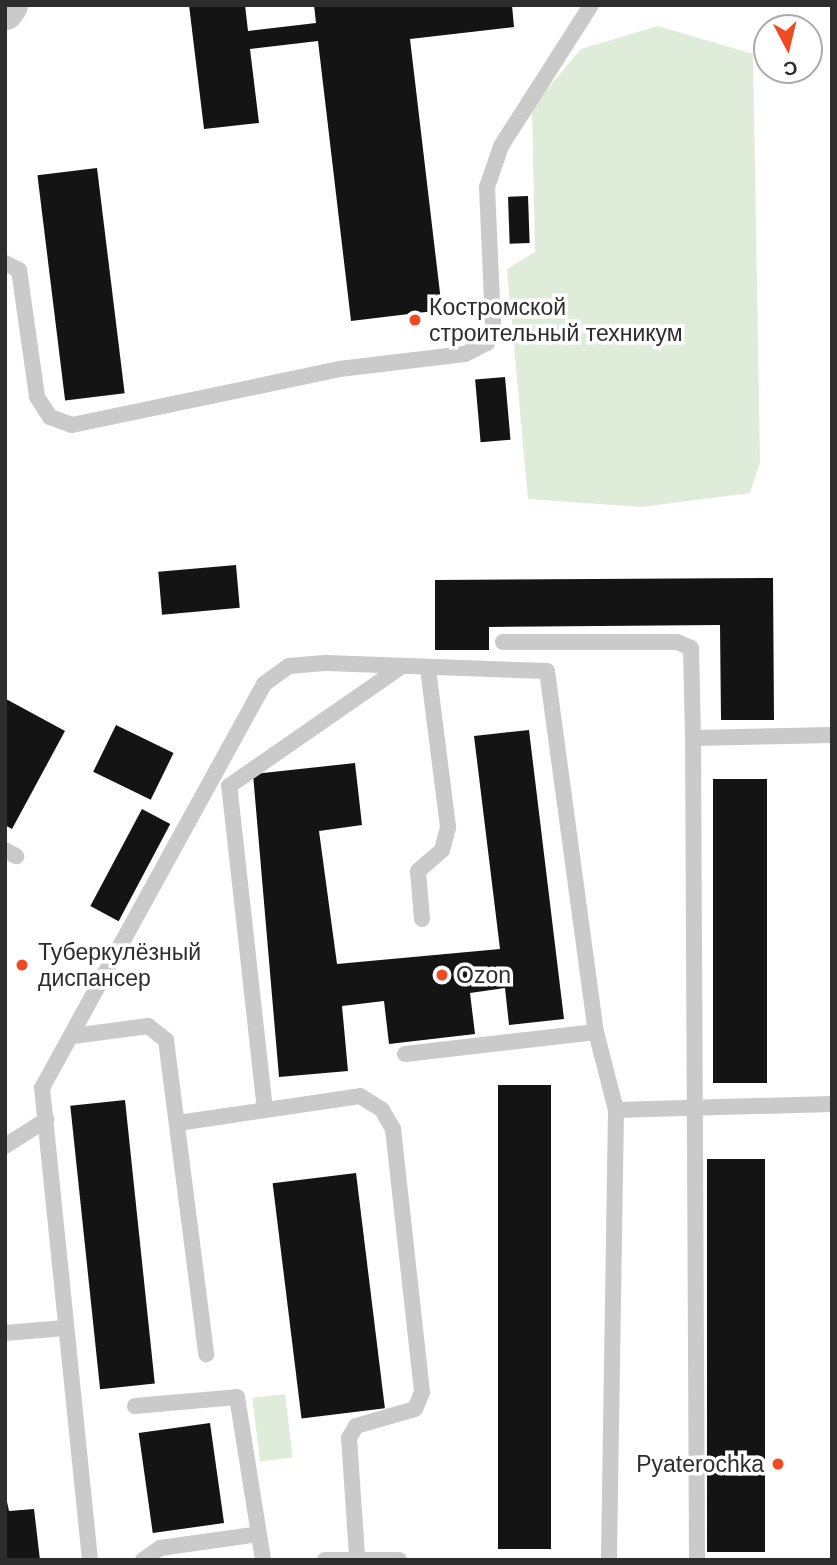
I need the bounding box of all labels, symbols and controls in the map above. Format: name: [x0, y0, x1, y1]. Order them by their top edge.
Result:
north arrow: [753, 14, 823, 84]
text: С: [782, 57, 798, 80]
place label: Костромской строительный техникум: [429, 293, 683, 347]
marker: Костромской строительный техникум: [407, 312, 423, 328]
place label: Туберкулёзный диспансер: [38, 938, 201, 992]
marker: Туберкулёзный диспансер: [12, 955, 32, 975]
place label: Ozon: [456, 961, 511, 989]
marker: Ozon: [434, 967, 450, 983]
place label: Pyaterochka: [636, 1450, 764, 1478]
marker: Pyaterochka: [770, 1456, 786, 1472]

